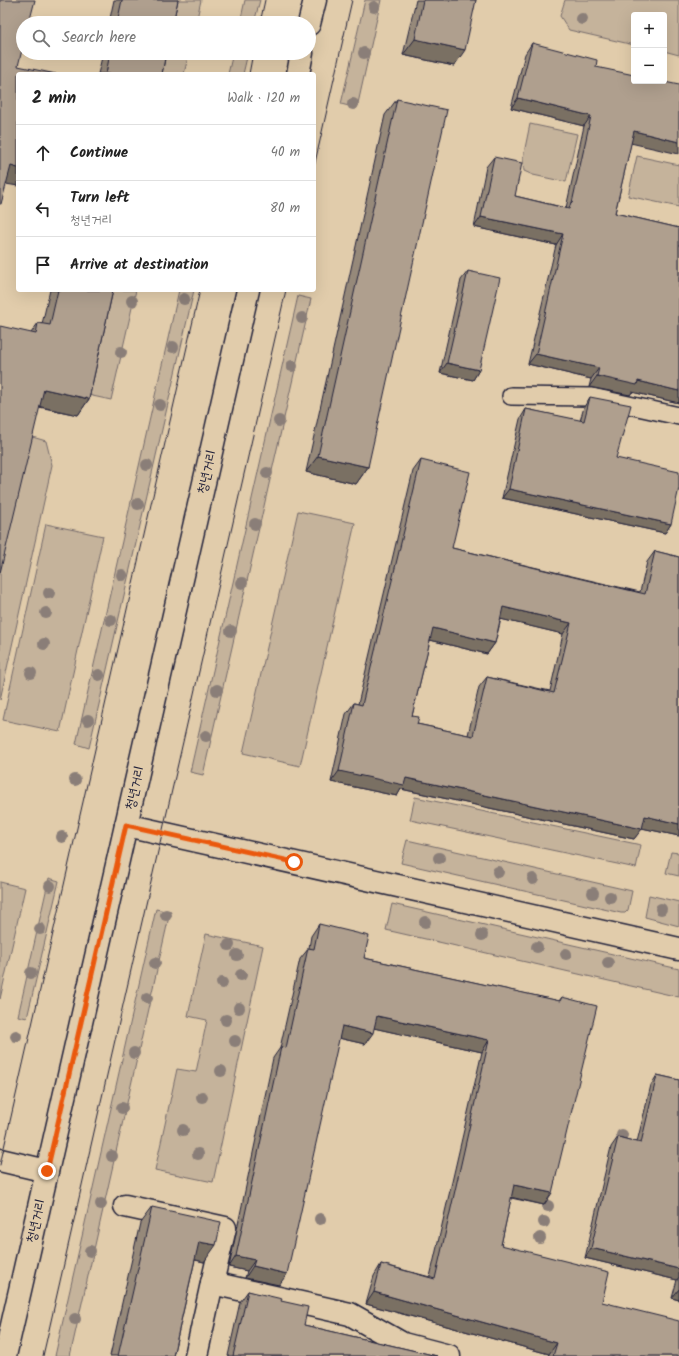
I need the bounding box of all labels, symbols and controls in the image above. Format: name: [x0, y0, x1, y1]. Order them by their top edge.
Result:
map controls: [631, 12, 667, 84]
button: +: [631, 12, 667, 48]
search box: [16, 16, 316, 60]
text: Search here: [62, 26, 136, 50]
icon: search: [30, 27, 52, 49]
button: −: [631, 48, 667, 84]
text: 2 min: [32, 85, 76, 112]
text: Walk · 120 m: [227, 88, 300, 109]
text: Continue: [70, 141, 128, 165]
icon: ahead: [32, 142, 54, 164]
text: 40 m: [271, 142, 300, 163]
text: Turn left: [70, 186, 130, 210]
icon: left: [32, 198, 54, 220]
text: 80 m: [270, 198, 300, 219]
text: 청년거리: [70, 210, 112, 231]
text: Arrive at destination: [70, 253, 209, 277]
icon: arrive: [32, 254, 54, 276]
street label: 청년거리: [191, 448, 223, 496]
street label: 청년거리: [119, 764, 151, 812]
route start: [285, 853, 303, 871]
route end: [38, 1162, 56, 1180]
street label: 청년거리: [20, 1197, 52, 1245]

